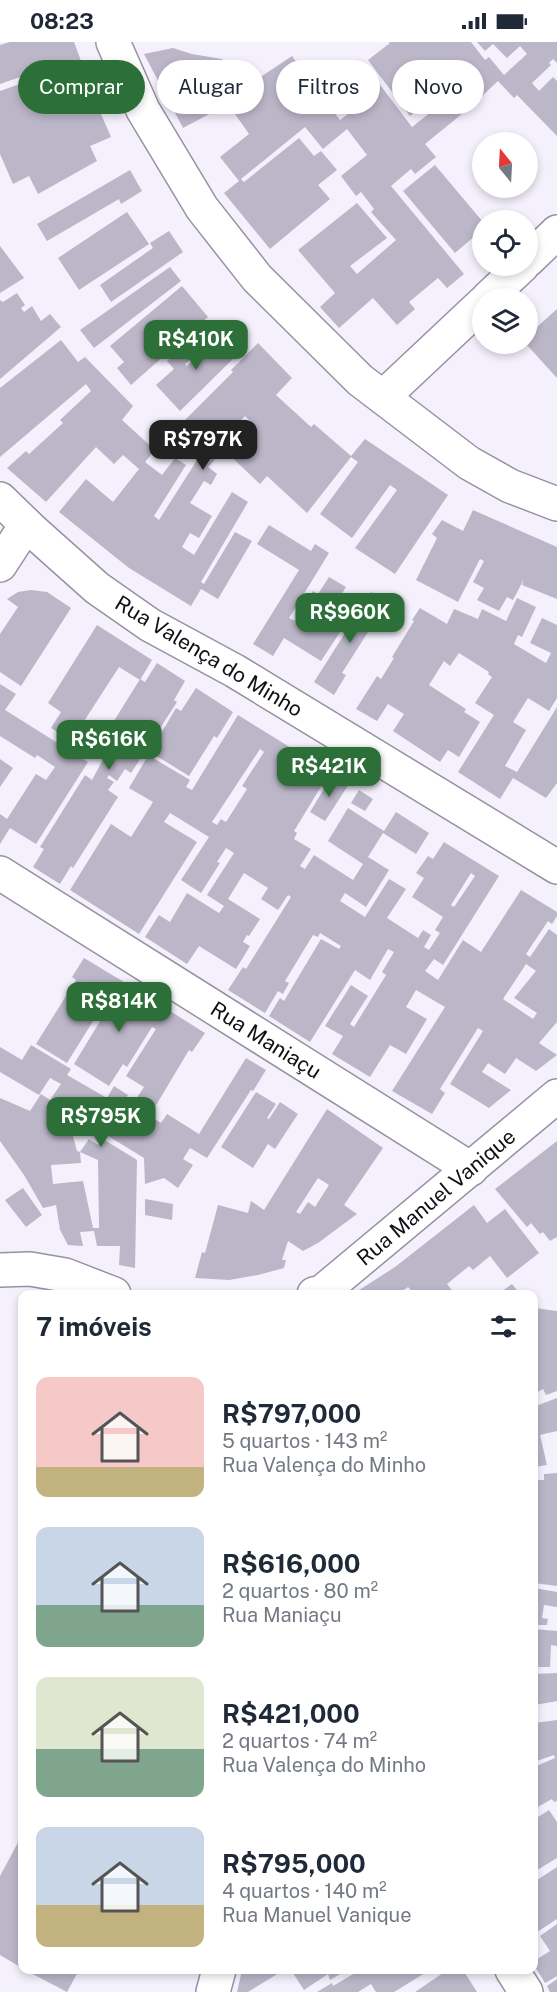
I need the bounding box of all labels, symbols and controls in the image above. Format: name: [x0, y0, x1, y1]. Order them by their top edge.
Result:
text: 08:23: [30, 8, 94, 34]
chip: Comprar: [18, 60, 145, 114]
chip: Alugar: [157, 60, 264, 114]
chip: Filtros: [276, 60, 380, 114]
chip: Novo: [392, 60, 484, 114]
north arrow: [472, 132, 538, 198]
map controls: [472, 132, 538, 354]
button: locate: [472, 210, 538, 276]
button: layers: [472, 288, 538, 354]
pin: R$410K: [147, 320, 245, 371]
text: R$410K: [158, 327, 234, 351]
pin: R$797K: [154, 420, 252, 471]
text: R$797K: [163, 427, 243, 451]
street label: Rua Valença do Minho: [111, 590, 307, 722]
pin: R$960K: [301, 593, 399, 644]
text: R$960K: [309, 600, 391, 624]
pin: R$616K: [60, 720, 158, 771]
text: R$616K: [71, 727, 147, 751]
pin: R$421K: [280, 747, 378, 798]
text: R$421K: [291, 754, 367, 778]
pin: R$814K: [70, 982, 168, 1033]
text: R$814K: [81, 989, 157, 1013]
street label: Rua Maniaçu: [206, 996, 326, 1084]
pin: R$795K: [52, 1097, 150, 1148]
text: R$795K: [61, 1104, 141, 1128]
street label: Rua Manuel Vanique: [352, 1123, 520, 1271]
icon: filters: [487, 1310, 520, 1343]
text: 7 imóveis: [36, 1311, 152, 1342]
text: R$797,000: [222, 1398, 361, 1429]
icon: home: [84, 1401, 156, 1473]
text: 5 quartos · 143 m²: [222, 1429, 387, 1453]
text: Rua Valença do Minho: [222, 1453, 426, 1477]
text: R$616,000: [222, 1548, 361, 1579]
icon: home: [84, 1551, 156, 1623]
text: 2 quartos · 80 m²: [222, 1579, 378, 1603]
text: Rua Maniaçu: [222, 1603, 342, 1627]
text: R$421,000: [222, 1698, 360, 1729]
icon: home: [84, 1701, 156, 1773]
text: 2 quartos · 74 m²: [222, 1729, 377, 1753]
text: Rua Valença do Minho: [222, 1753, 426, 1777]
text: R$795,000: [222, 1848, 366, 1879]
icon: home: [84, 1851, 156, 1923]
text: 4 quartos · 140 m²: [222, 1879, 387, 1903]
text: Rua Manuel Vanique: [222, 1903, 412, 1927]

